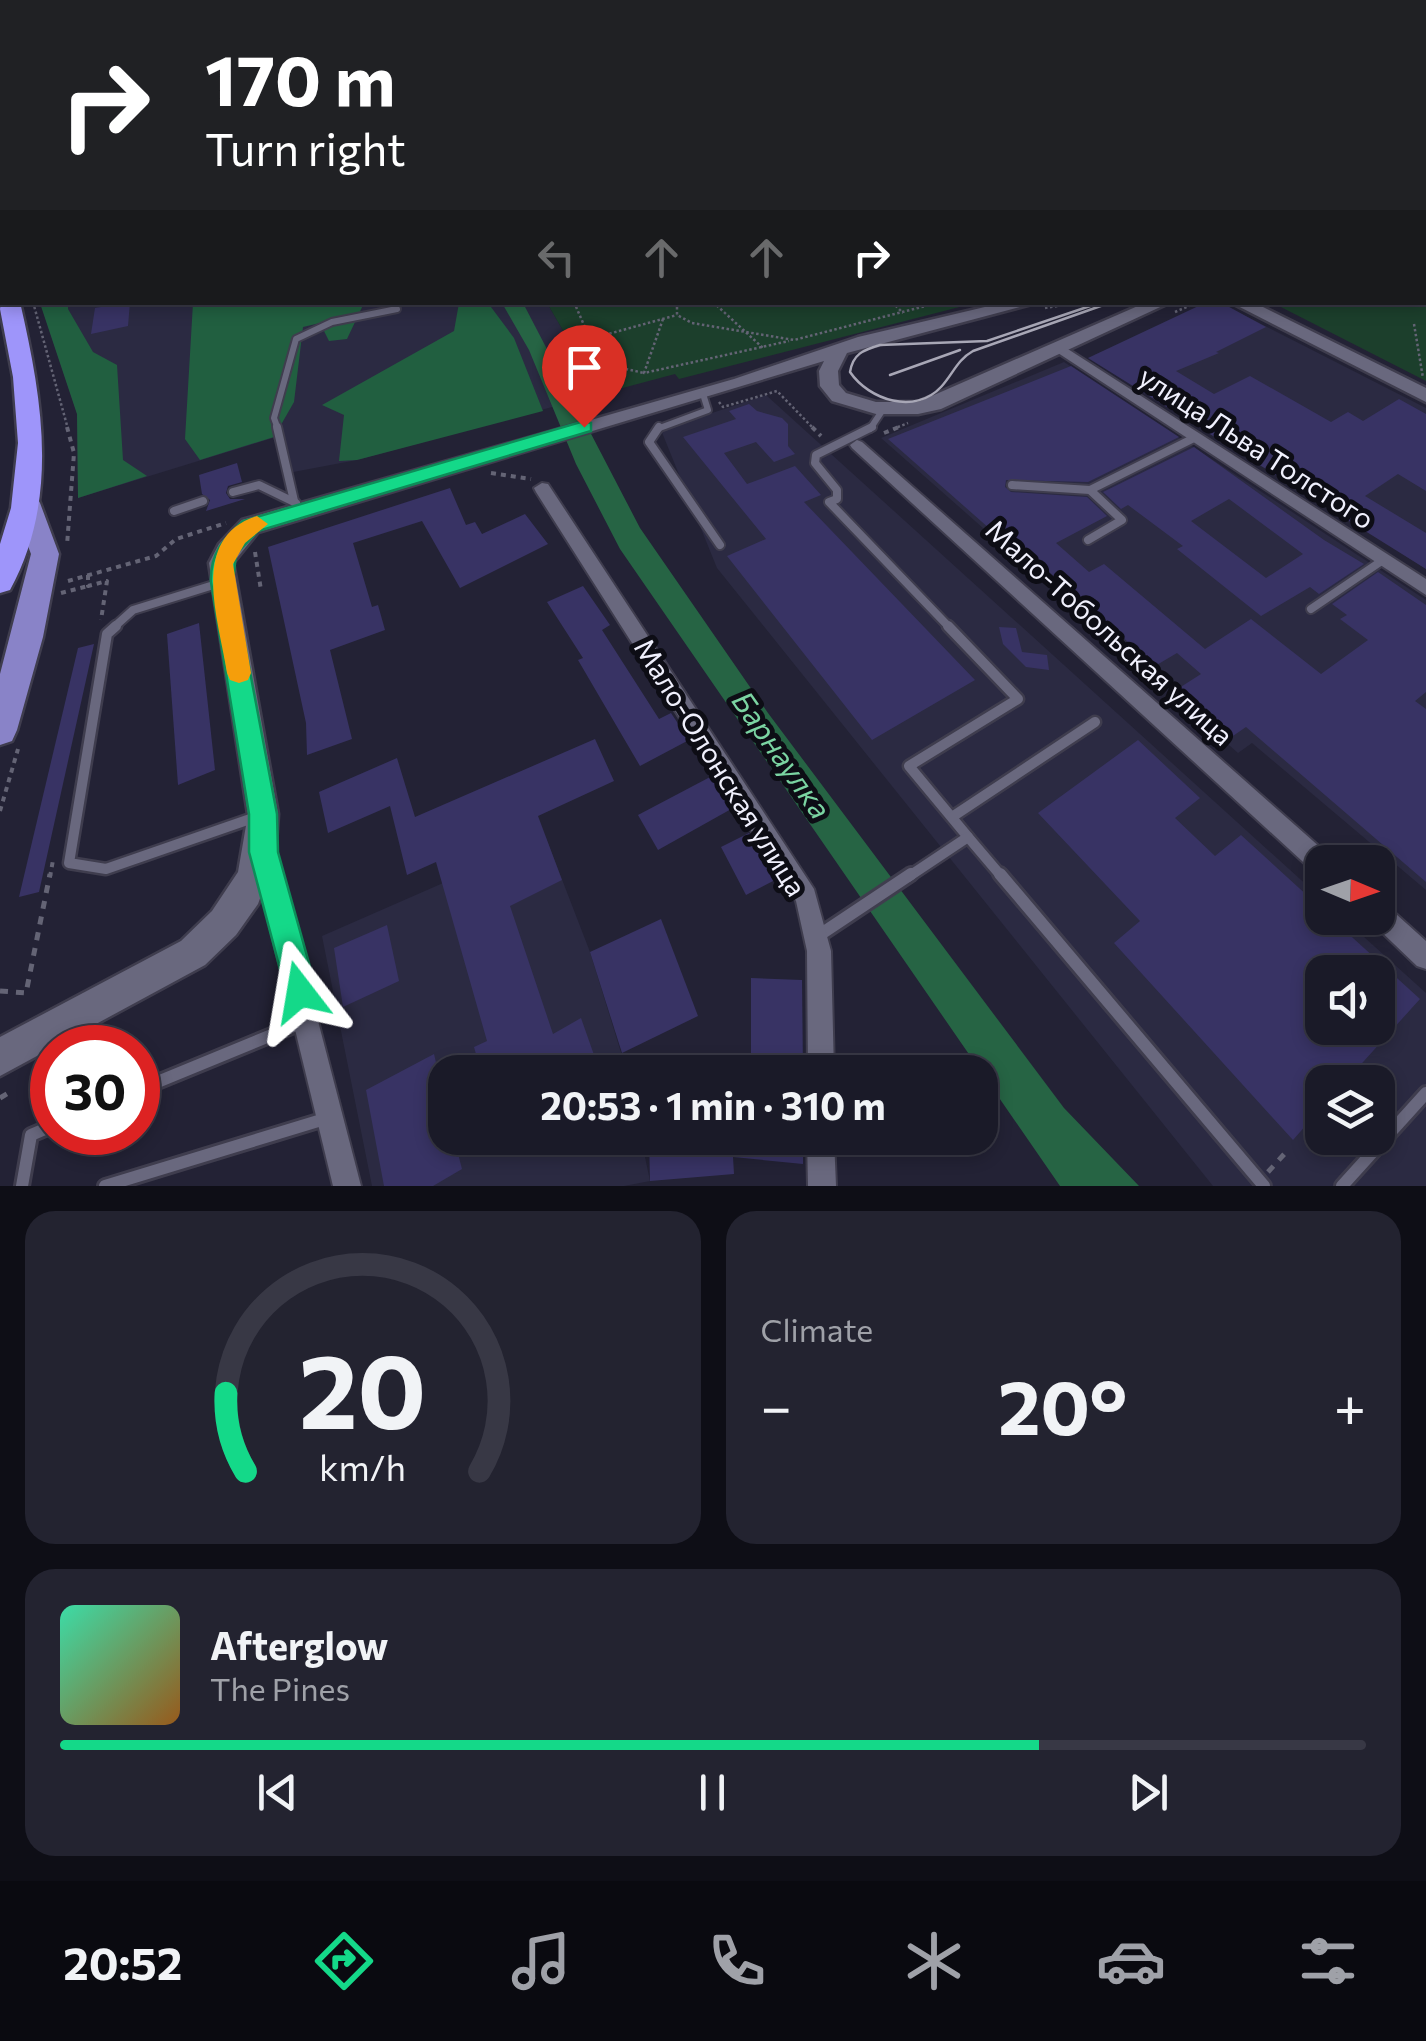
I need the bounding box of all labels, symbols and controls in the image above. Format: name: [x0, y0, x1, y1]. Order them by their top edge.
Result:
text: 170 m: [205, 35, 396, 120]
icon: right: [40, 40, 170, 170]
text: Turn right: [205, 120, 406, 175]
icon: left: [529, 230, 584, 285]
icon: ahead: [634, 230, 689, 285]
icon: ahead: [739, 230, 794, 285]
icon: right: [844, 230, 899, 285]
pin: [542, 325, 627, 428]
icon: arrive: [557, 340, 612, 395]
street label: улица Льва Толстого: [1133, 358, 1381, 536]
street label: Мало-Тобольская улица: [979, 512, 1241, 752]
street label: Мало-Олонская улица: [628, 632, 814, 902]
water label: Барнаулка: [726, 683, 840, 825]
north arrow: [1305, 845, 1395, 935]
map controls: [1305, 845, 1395, 1155]
position arrow: [248, 940, 352, 1044]
button: sound: [1305, 955, 1395, 1045]
speed limit sign: 30: [30, 1025, 160, 1155]
button: layers: [1305, 1065, 1395, 1155]
text: 20:53 · 1 min · 310 m: [540, 1081, 886, 1128]
text: Climate: [761, 1309, 873, 1349]
text: 20: [299, 1323, 427, 1450]
text: 20°: [998, 1359, 1127, 1450]
text: −: [761, 1371, 792, 1438]
text: +: [1334, 1371, 1366, 1438]
text: km/h: [319, 1445, 406, 1488]
text: Afterglow: [210, 1621, 388, 1668]
text: The Pines: [210, 1668, 350, 1708]
icon: previous: [250, 1765, 305, 1820]
icon: pause: [685, 1765, 740, 1820]
icon: next: [1121, 1765, 1176, 1820]
icon: directions: [309, 1926, 379, 1996]
icon: music: [506, 1926, 576, 1996]
icon: phone: [702, 1926, 772, 1996]
icon: climate: [899, 1926, 969, 1996]
icon: car: [1096, 1926, 1166, 1996]
icon: filters: [1293, 1926, 1363, 1996]
text: 20:52: [63, 1934, 182, 1989]

